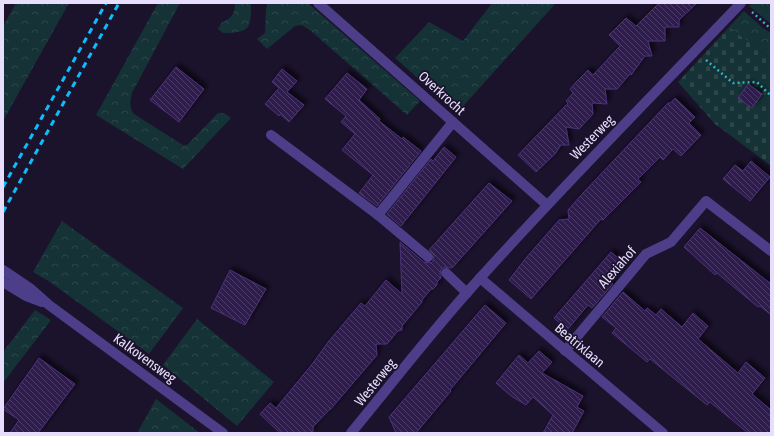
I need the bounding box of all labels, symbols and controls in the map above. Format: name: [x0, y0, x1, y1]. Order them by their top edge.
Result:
street label: Overkrocht: [415, 68, 469, 118]
street label: Westerweg: [567, 111, 617, 163]
street label: Alexiahof: [595, 243, 639, 291]
street label: Beatrixlaan: [552, 320, 608, 370]
street label: Kalkovensweg: [111, 330, 179, 386]
street label: Westerweg: [351, 355, 399, 409]

